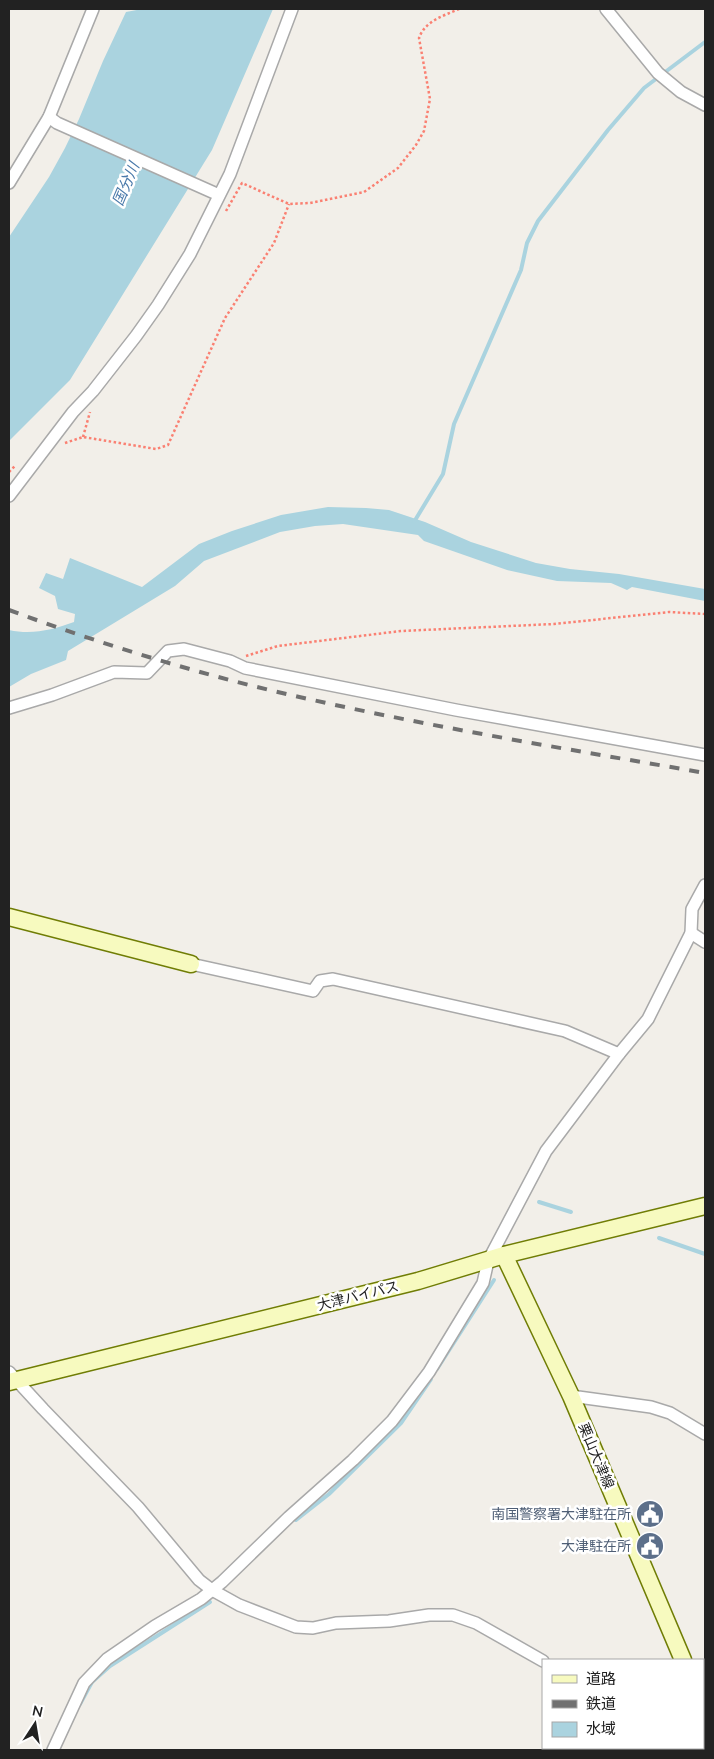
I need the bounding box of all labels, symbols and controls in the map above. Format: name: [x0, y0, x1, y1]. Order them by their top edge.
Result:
water label: 国分川: [108, 158, 145, 209]
street label: 大津バイパス: [315, 1277, 401, 1315]
street label: 栗山大津線: [574, 1420, 618, 1492]
public building icon: 南国警察署大津駐在所: [635, 1499, 665, 1529]
place label: 南国警察署大津駐在所: [491, 1505, 631, 1524]
public building icon: 大津駐在所: [635, 1531, 665, 1561]
place label: 大津駐在所: [561, 1537, 631, 1556]
legend: [542, 1659, 704, 1749]
text: 道路: [586, 1669, 616, 1689]
text: 鉄道: [586, 1694, 616, 1714]
north arrow: [10, 1699, 60, 1749]
text: N: [30, 1701, 45, 1722]
text: 水域: [586, 1719, 616, 1739]

